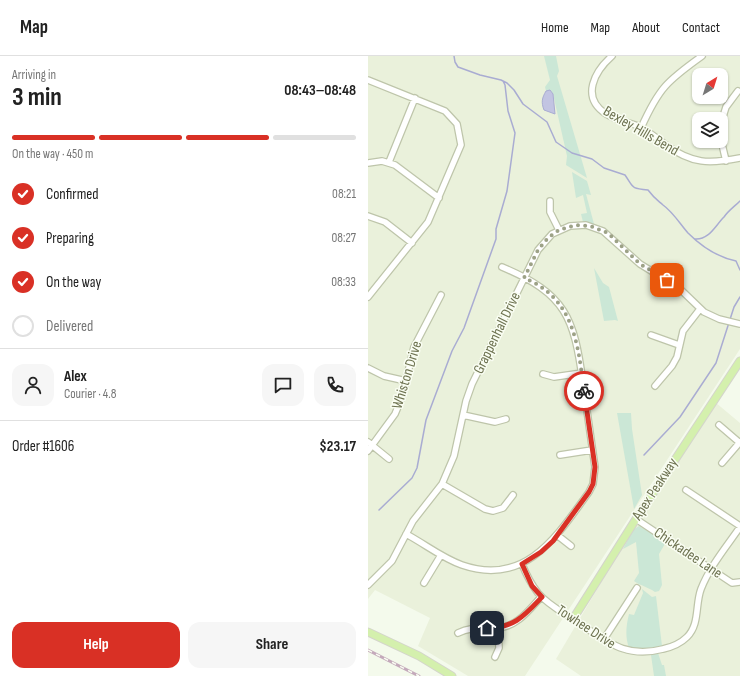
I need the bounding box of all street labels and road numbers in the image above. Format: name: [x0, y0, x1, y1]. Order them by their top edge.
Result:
street label: Bexley Hills Bend: [600, 102, 682, 160]
street label: Grappenhall Drive: [469, 289, 525, 377]
street label: Whiston Drive: [388, 339, 426, 411]
street label: Apex Peakway: [627, 454, 682, 525]
street label: Chickadee Lane: [650, 523, 726, 583]
street label: Towhee Drive: [553, 601, 619, 653]

